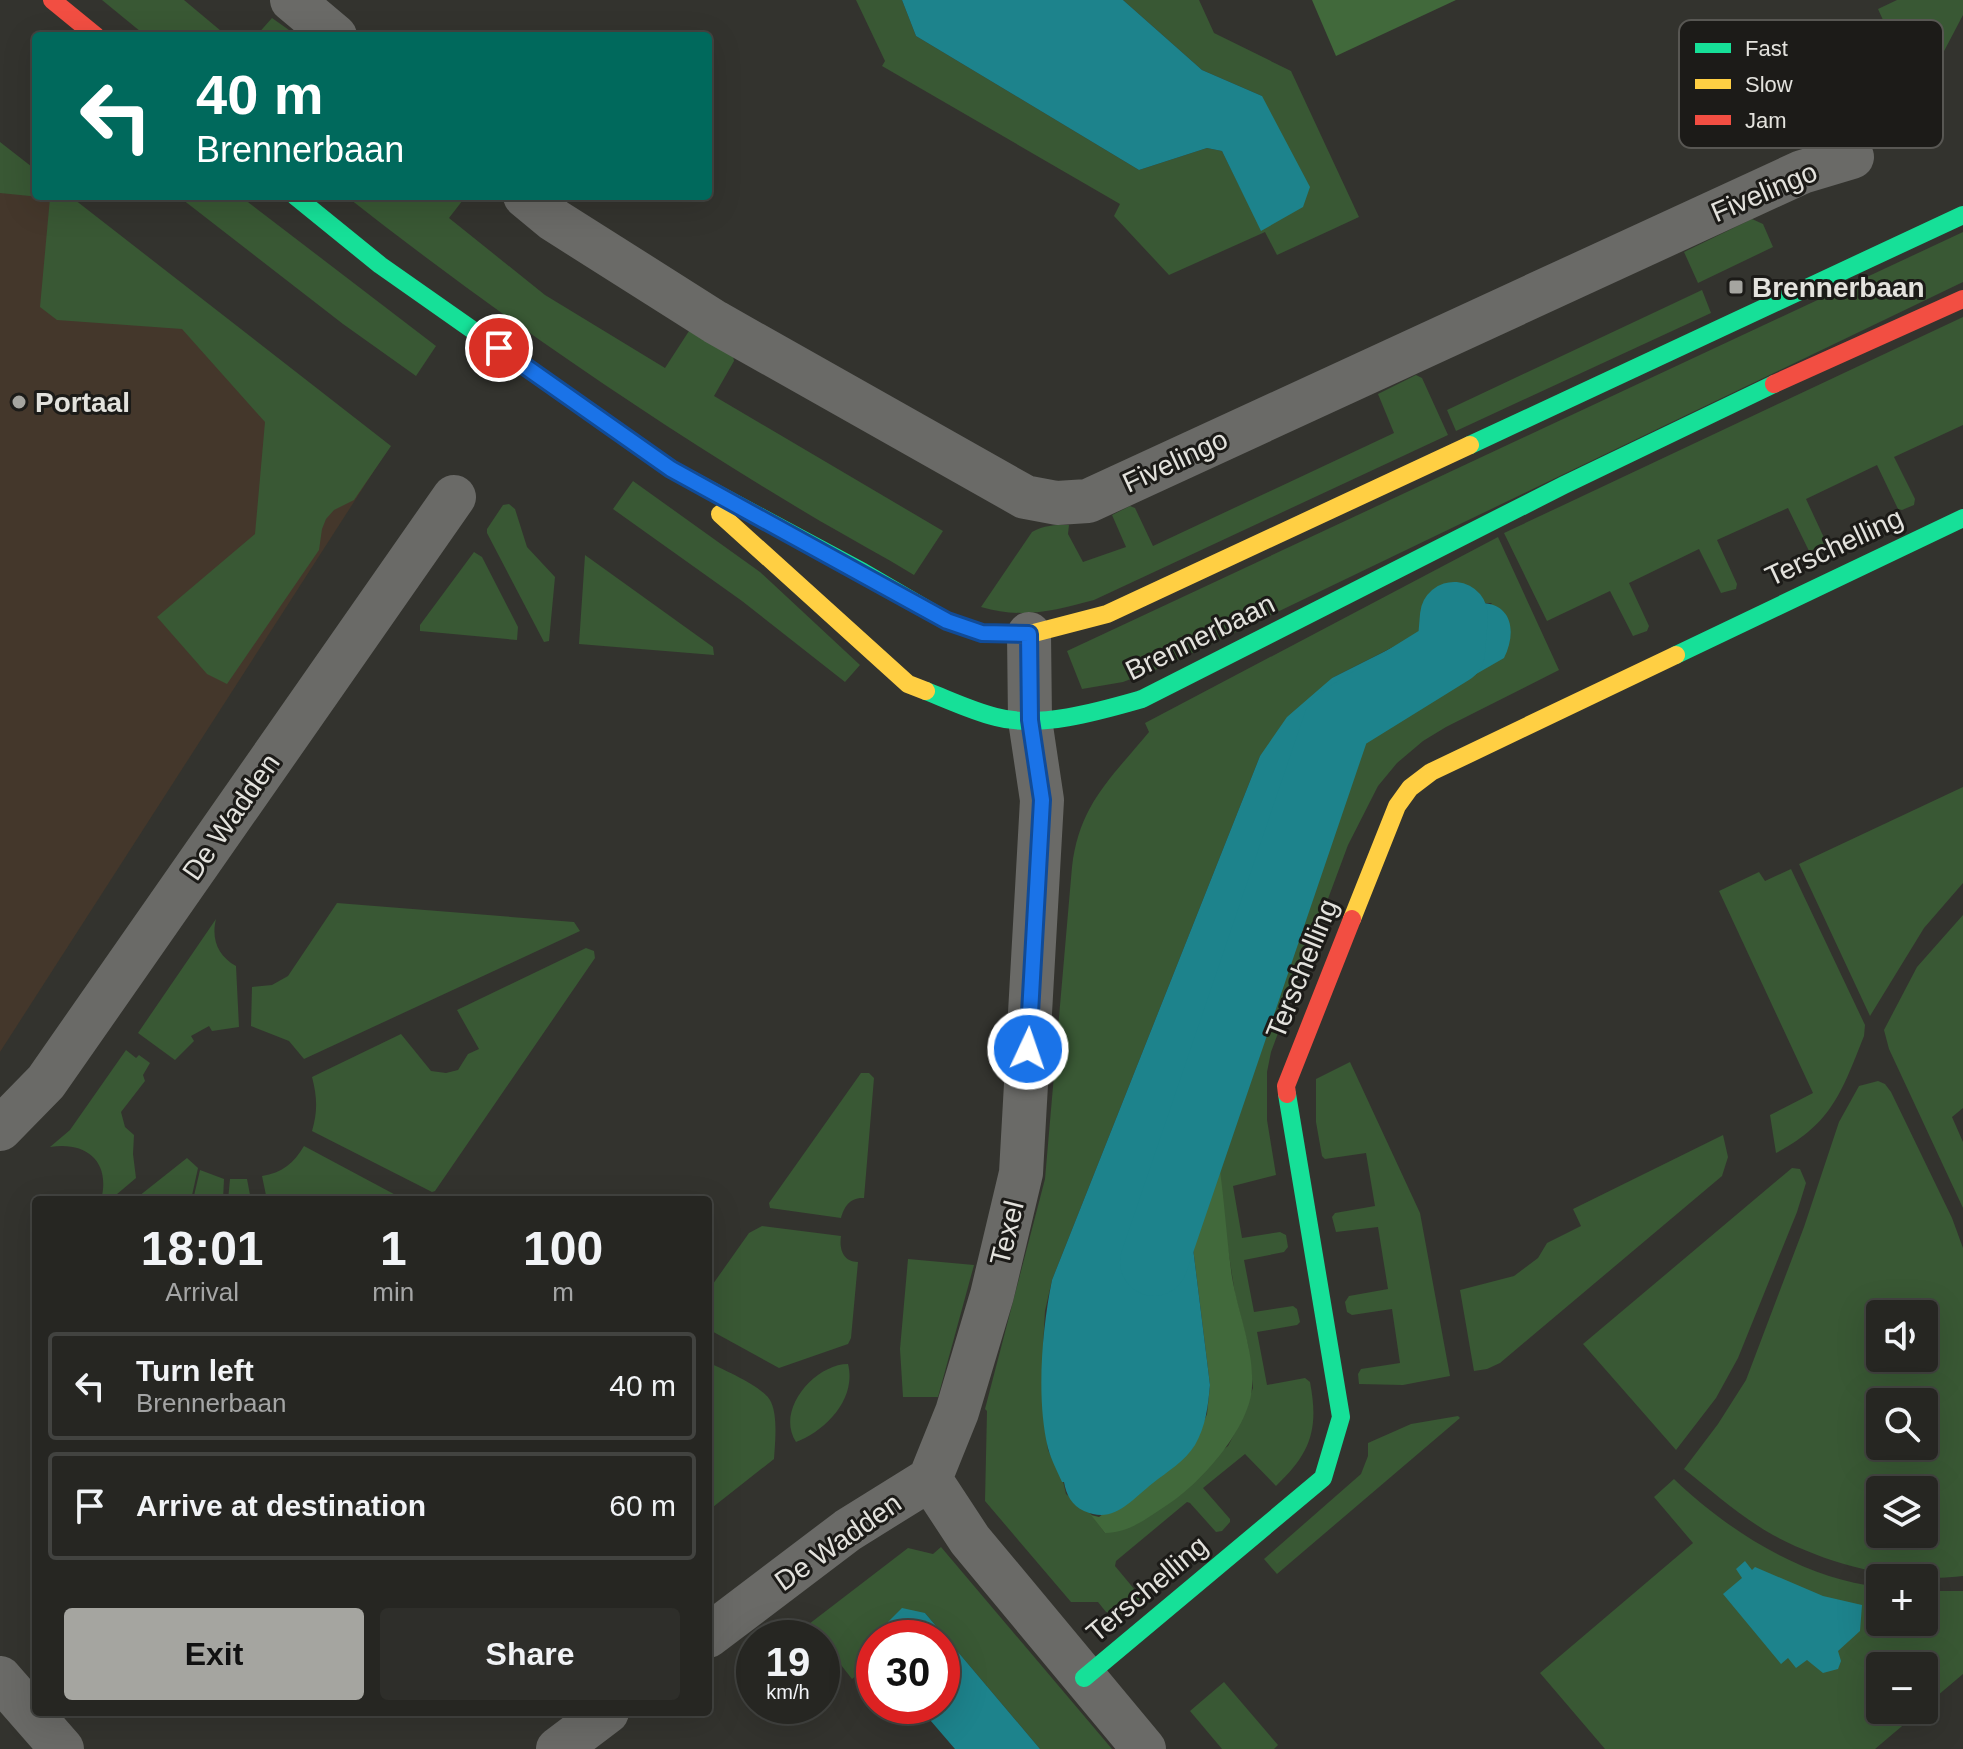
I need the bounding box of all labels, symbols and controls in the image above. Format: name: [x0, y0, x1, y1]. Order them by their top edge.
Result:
legend: [1679, 20, 1943, 148]
text: Fast: [1745, 36, 1788, 61]
text: 40 m: [196, 63, 324, 126]
icon: left: [64, 64, 168, 168]
text: Slow: [1745, 72, 1793, 97]
text: Jam: [1745, 108, 1787, 133]
text: Brennerbaan: [196, 129, 404, 170]
street label: Fivelingo: [1706, 156, 1822, 228]
place label: Brennerbaan: [1752, 272, 1925, 303]
marker: Brennerbaan: [1727, 278, 1745, 296]
pin: [465, 314, 533, 382]
icon: arrive: [477, 326, 521, 370]
place label: Portaal: [35, 387, 130, 418]
marker: Portaal: [10, 393, 28, 411]
street label: Fivelingo: [1118, 423, 1232, 499]
street label: Terschelling: [1760, 502, 1908, 592]
street label: Brennerbaan: [1120, 588, 1280, 686]
street label: De Wadden: [176, 748, 286, 886]
street label: Terschelling: [1260, 895, 1344, 1043]
position arrow: [986, 1007, 1070, 1091]
street label: Texel: [984, 1198, 1030, 1268]
text: 18:01: [141, 1222, 264, 1275]
text: 1: [380, 1222, 407, 1275]
text: 100: [523, 1222, 603, 1275]
text: Arrival: [165, 1277, 239, 1307]
text: min: [372, 1277, 414, 1307]
text: m: [552, 1277, 574, 1307]
map controls: [1866, 1300, 1938, 1724]
button: sound: [1866, 1300, 1938, 1372]
text: Turn left: [136, 1354, 254, 1387]
icon: left: [68, 1364, 112, 1408]
text: 40 m: [609, 1369, 676, 1402]
text: Brennerbaan: [136, 1388, 286, 1418]
button: search: [1866, 1388, 1938, 1460]
button: layers: [1866, 1476, 1938, 1548]
icon: arrive: [68, 1484, 112, 1528]
street label: De Wadden: [769, 1487, 907, 1597]
text: Arrive at destination: [136, 1489, 426, 1522]
text: 60 m: [609, 1489, 676, 1522]
street label: Terschelling: [1080, 1530, 1214, 1648]
button: +: [1866, 1564, 1938, 1636]
button: Exit: [64, 1608, 364, 1700]
button: Share: [380, 1608, 680, 1700]
speed limit sign: 30: [856, 1620, 960, 1724]
text: 19: [766, 1640, 810, 1684]
button: −: [1866, 1652, 1938, 1724]
text: km/h: [766, 1681, 810, 1703]

